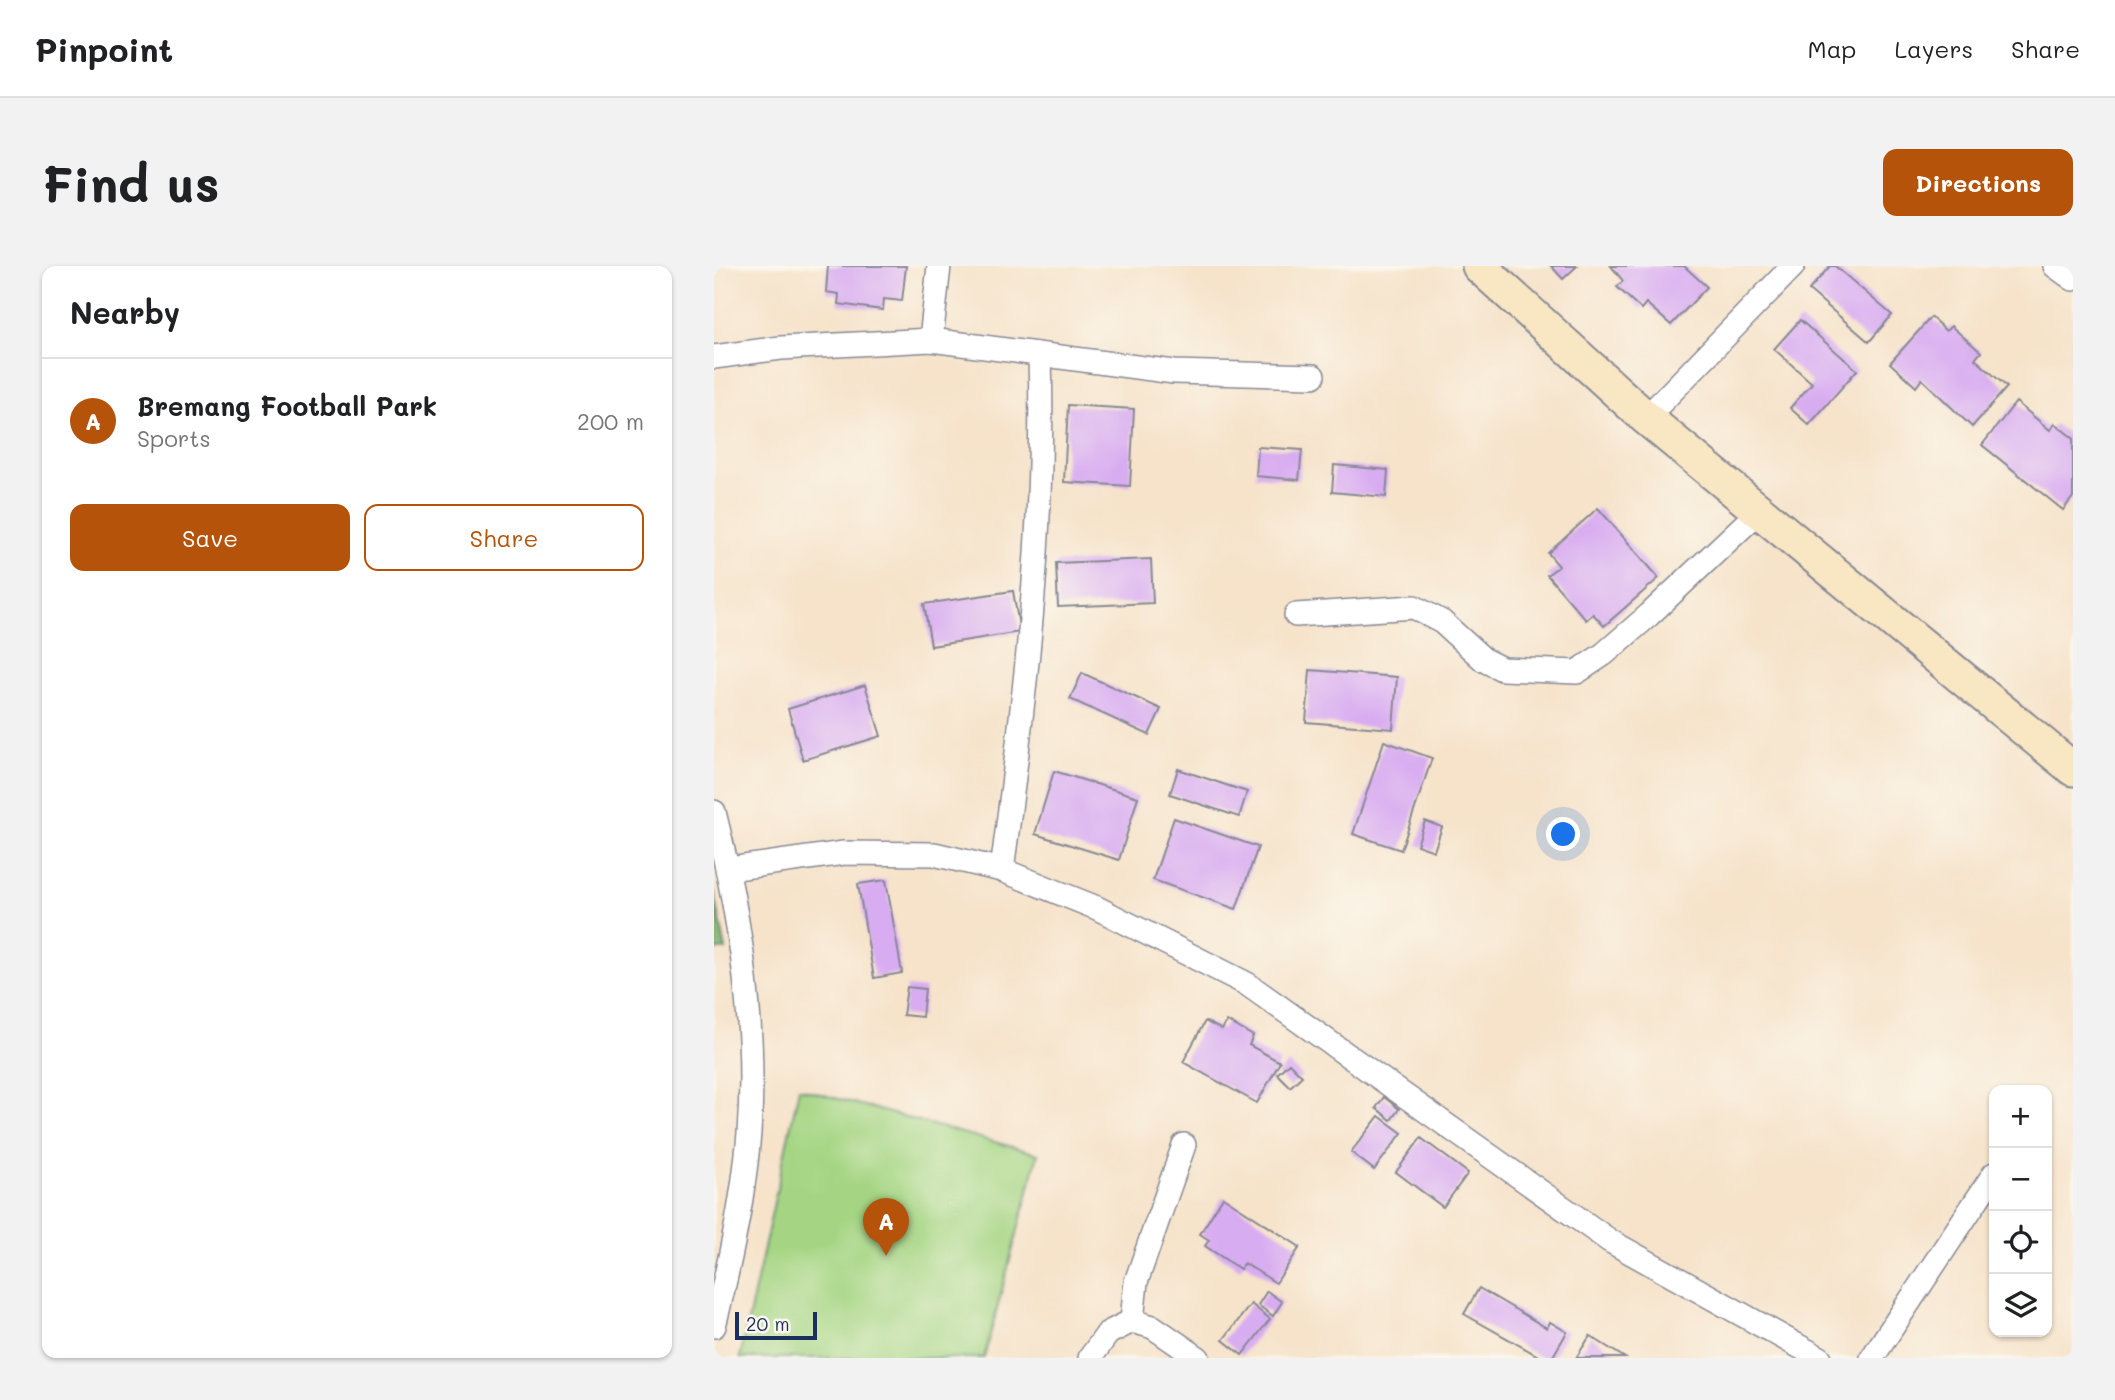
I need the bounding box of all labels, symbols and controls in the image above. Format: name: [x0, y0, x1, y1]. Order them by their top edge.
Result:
text: Pinpoint: [35, 27, 173, 70]
text: Map: [1808, 33, 1856, 64]
text: Layers: [1894, 33, 1973, 64]
text: Share: [2011, 33, 2080, 64]
button: Directions: [1883, 149, 2073, 216]
text: Find us: [42, 151, 220, 214]
text: Nearby: [70, 292, 180, 332]
text: Bremang Football Park: [137, 389, 437, 423]
text: A: [85, 406, 101, 436]
text: 200 m: [577, 406, 644, 436]
text: Sports: [137, 423, 211, 453]
button: Save: [70, 504, 350, 571]
button: Share: [364, 504, 644, 571]
your location: [1546, 817, 1580, 851]
map controls: [1989, 1085, 2052, 1337]
button: +: [1989, 1085, 2052, 1148]
button: −: [1989, 1148, 2052, 1211]
pin: A: [863, 1198, 909, 1256]
button: locate: [1989, 1211, 2052, 1274]
button: layers: [1989, 1274, 2052, 1337]
scale bar: [735, 1309, 817, 1341]
text: 20 m: [746, 1311, 790, 1336]

